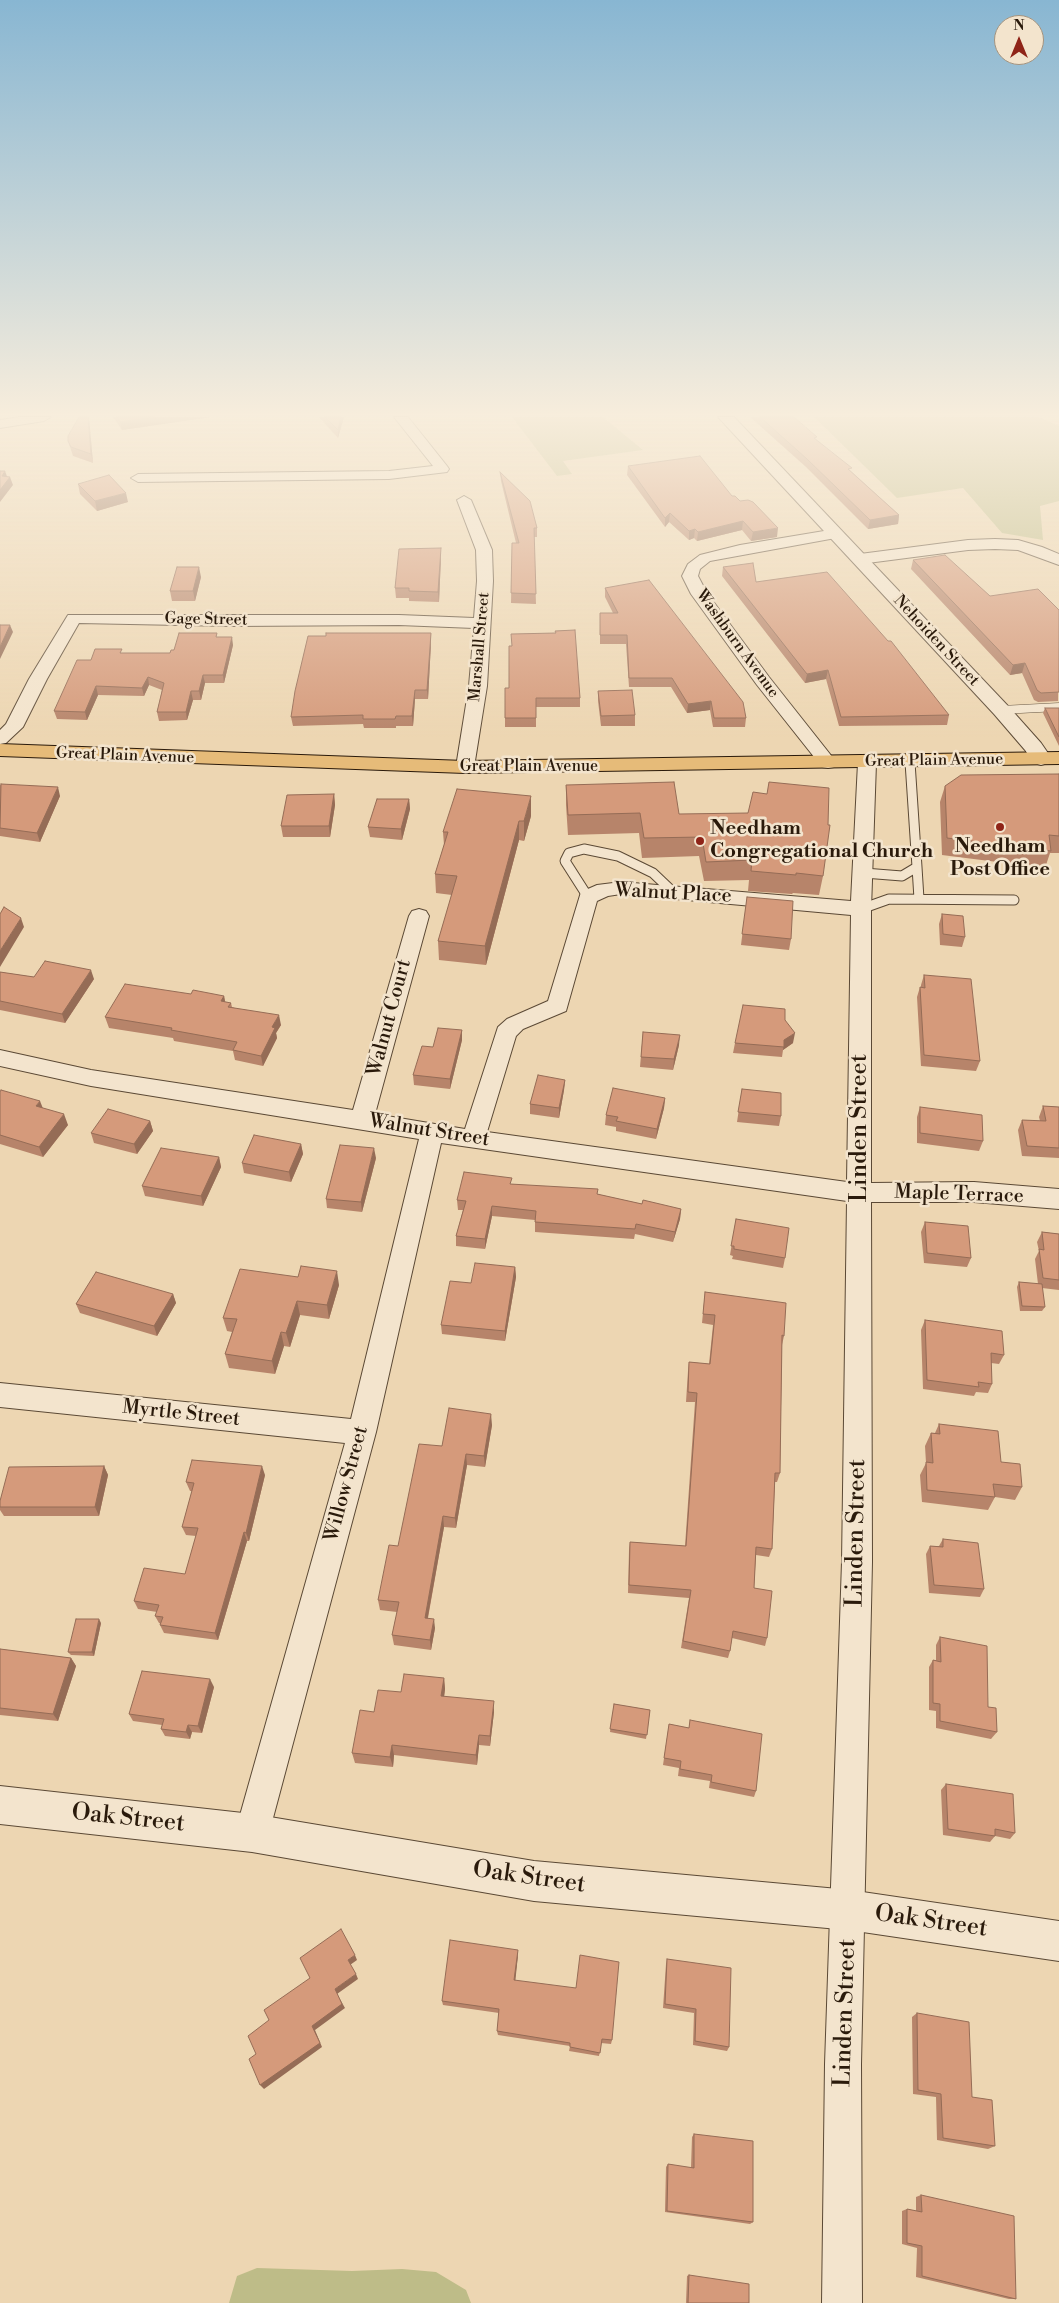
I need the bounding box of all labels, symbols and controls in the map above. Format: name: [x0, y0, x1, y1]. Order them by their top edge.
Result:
north arrow: [994, 15, 1044, 65]
text: N: [1013, 17, 1025, 35]
street label: Washburn Avenue: [691, 586, 783, 702]
street label: Marshall Street: [466, 591, 494, 703]
street label: Nehoiden Street: [889, 592, 983, 690]
street label: Gage Street: [164, 610, 248, 630]
street label: Great Plain Avenue: [56, 744, 194, 768]
street label: Great Plain Avenue: [865, 750, 1003, 772]
street label: Great Plain Avenue: [460, 757, 598, 777]
place label: Needham Congregational Church: [710, 817, 933, 864]
marker: Needham Post Office: [994, 821, 1006, 833]
marker: Needham Congregational Church: [694, 835, 706, 847]
place label: Needham Post Office: [950, 835, 1050, 882]
street label: Walnut Place: [614, 879, 732, 909]
street label: Walnut Court: [363, 957, 417, 1079]
street label: Linden Street: [846, 1054, 874, 1202]
street label: Walnut Street: [367, 1110, 491, 1152]
street label: Maple Terrace: [894, 1181, 1024, 1209]
street label: Myrtle Street: [121, 1396, 241, 1432]
street label: Willow Street: [320, 1423, 374, 1545]
street label: Linden Street: [841, 1459, 873, 1607]
street label: Oak Street: [70, 1799, 186, 1839]
street label: Oak Street: [471, 1856, 587, 1900]
street label: Oak Street: [873, 1900, 989, 1944]
street label: Linden Street: [829, 1938, 863, 2088]

